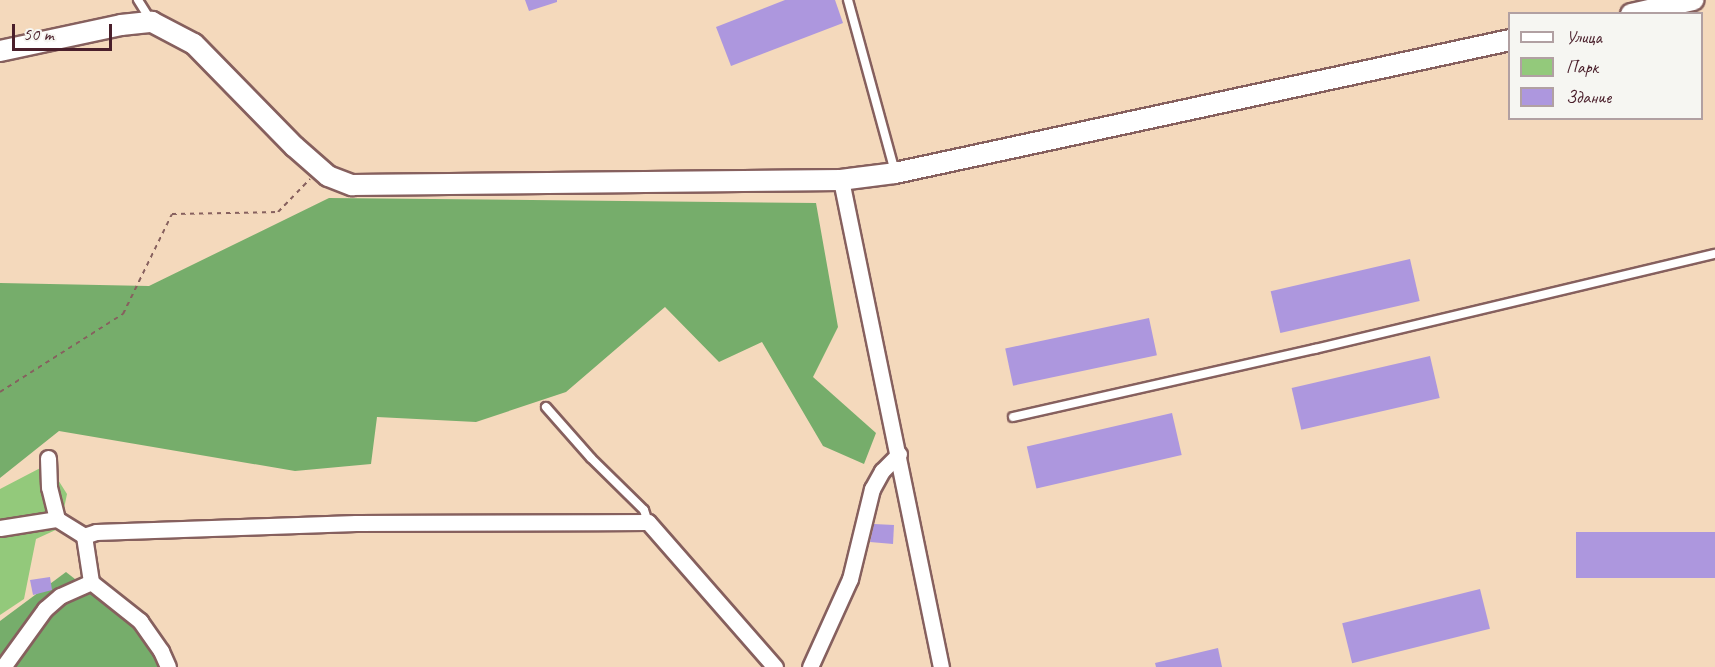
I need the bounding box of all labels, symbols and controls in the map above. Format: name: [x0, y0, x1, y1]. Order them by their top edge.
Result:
scale bar: [15, 12, 116, 50]
legend: [1508, 12, 1703, 120]
text: 50 m: [23, 23, 54, 45]
text: Улица: [1566, 26, 1602, 48]
text: Парк: [1566, 56, 1598, 78]
text: Здание: [1566, 86, 1611, 108]

